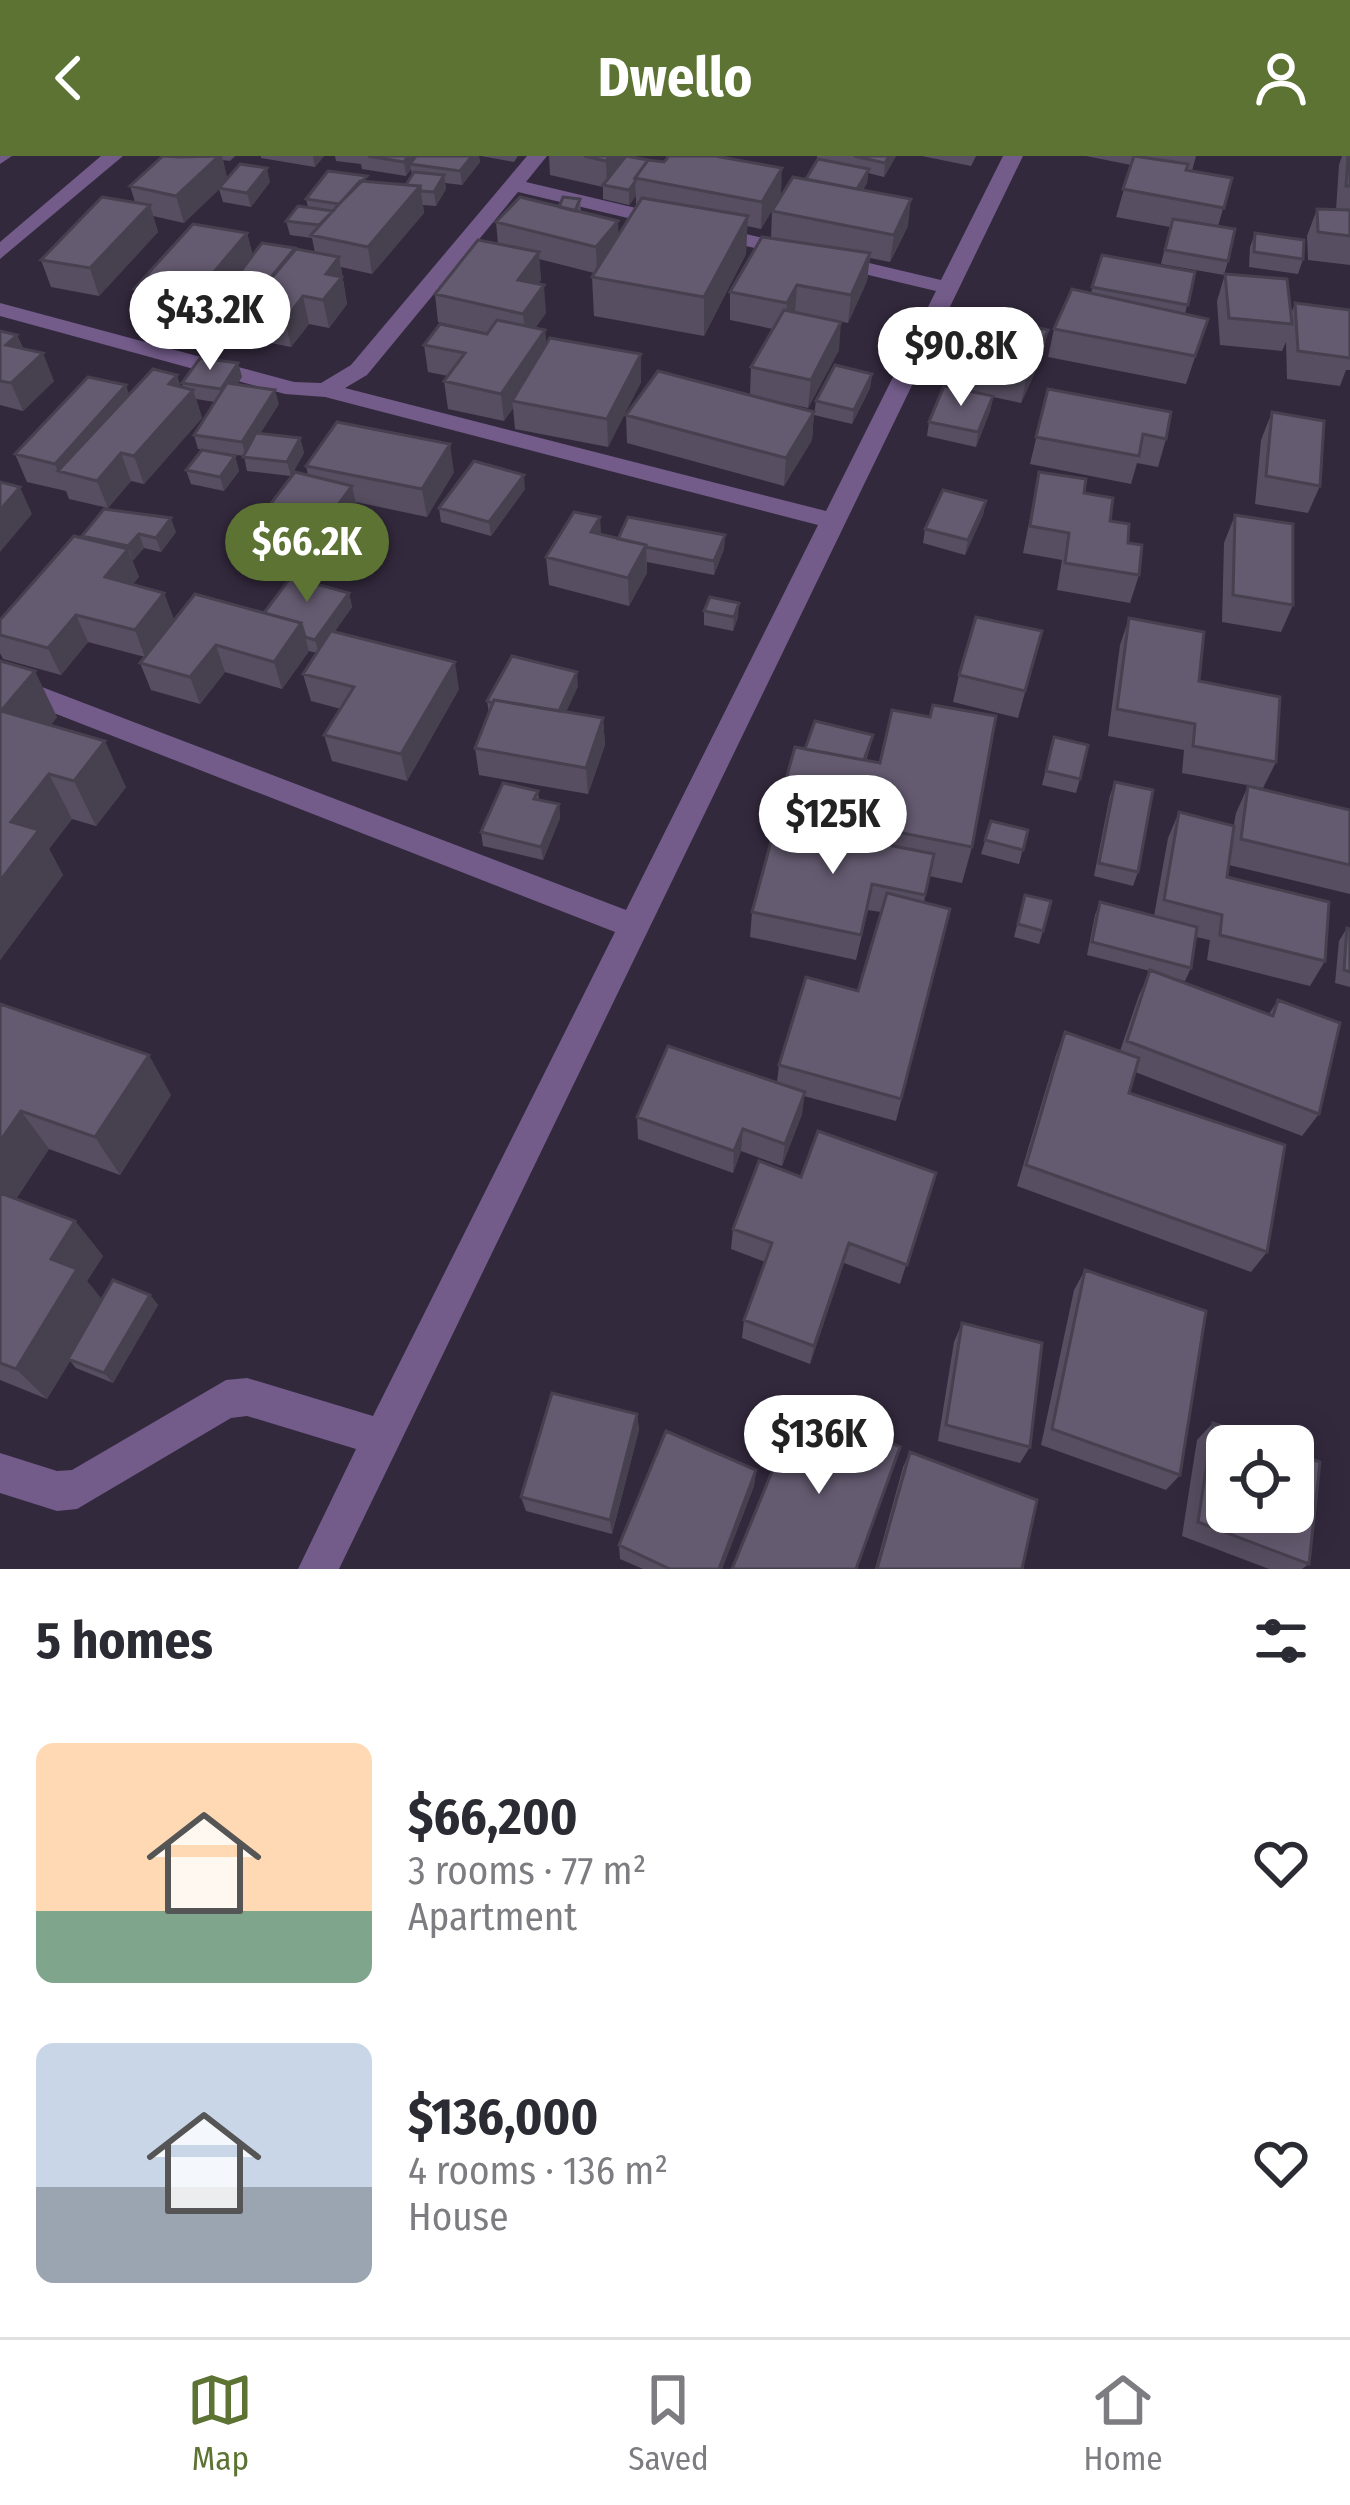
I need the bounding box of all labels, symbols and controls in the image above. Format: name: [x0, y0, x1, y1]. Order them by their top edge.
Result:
icon: back: [36, 45, 102, 111]
icon: person: [1248, 45, 1314, 111]
text: Dwello: [598, 46, 752, 110]
pin: $43.2K: [112, 271, 308, 373]
text: $43.2K: [156, 287, 264, 333]
pin: $90.8K: [863, 307, 1059, 409]
text: $90.8K: [905, 323, 1017, 369]
pin: $66.2K: [209, 503, 405, 605]
text: $66.2K: [252, 519, 362, 565]
pin: $125K: [749, 775, 917, 877]
text: $125K: [786, 791, 880, 837]
pin: $136K: [735, 1395, 903, 1497]
text: $136K: [771, 1411, 867, 1457]
map controls: [1206, 1425, 1314, 1533]
button: locate: [1206, 1425, 1314, 1533]
icon: filters: [1248, 1608, 1314, 1674]
text: 5 homes: [36, 1610, 213, 1672]
text: $66,200: [408, 1786, 578, 1848]
icon: home: [132, 1791, 276, 1935]
icon: heart: [1248, 1830, 1314, 1896]
text: 3 rooms · 77 m²: [408, 1848, 646, 1894]
text: Apartment: [408, 1894, 577, 1940]
text: $136,000: [408, 2086, 598, 2148]
icon: home: [132, 2091, 276, 2235]
icon: heart: [1248, 2130, 1314, 2196]
text: 4 rooms · 136 m²: [408, 2148, 668, 2194]
text: House: [408, 2194, 508, 2240]
tab: Map: [187, 2367, 253, 2479]
tab: Saved: [628, 2367, 709, 2479]
tab: Home: [1084, 2367, 1163, 2479]

